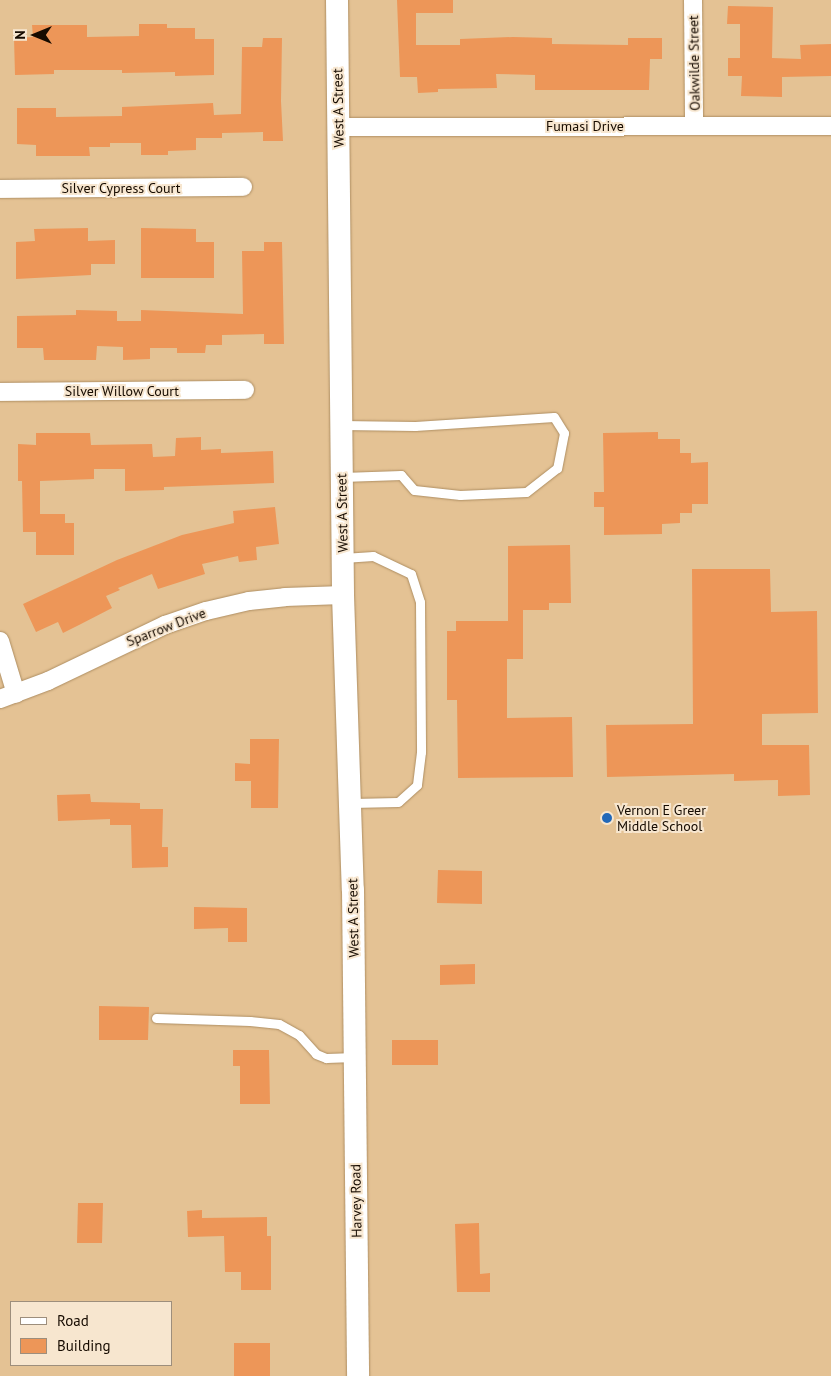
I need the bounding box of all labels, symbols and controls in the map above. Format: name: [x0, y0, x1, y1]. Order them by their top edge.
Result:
north arrow: [10, 10, 60, 60]
street label: Oakwilde Street: [685, 15, 703, 111]
text: N: [11, 30, 29, 40]
street label: West A Street: [329, 68, 347, 148]
street label: Fumasi Drive: [546, 118, 624, 134]
street label: Silver Cypress Court: [62, 180, 180, 196]
street label: Silver Willow Court: [65, 383, 179, 399]
street label: West A Street: [333, 473, 351, 553]
street label: Sparrow Drive: [124, 604, 208, 650]
place label: Vernon E Greer Middle School: [617, 802, 706, 834]
marker: Vernon E Greer Middle School: [601, 812, 613, 824]
street label: West A Street: [344, 878, 362, 958]
street label: Harvey Road: [347, 1164, 365, 1238]
legend: [10, 1301, 172, 1366]
text: Road: [57, 1311, 89, 1330]
text: Building: [57, 1336, 111, 1355]

